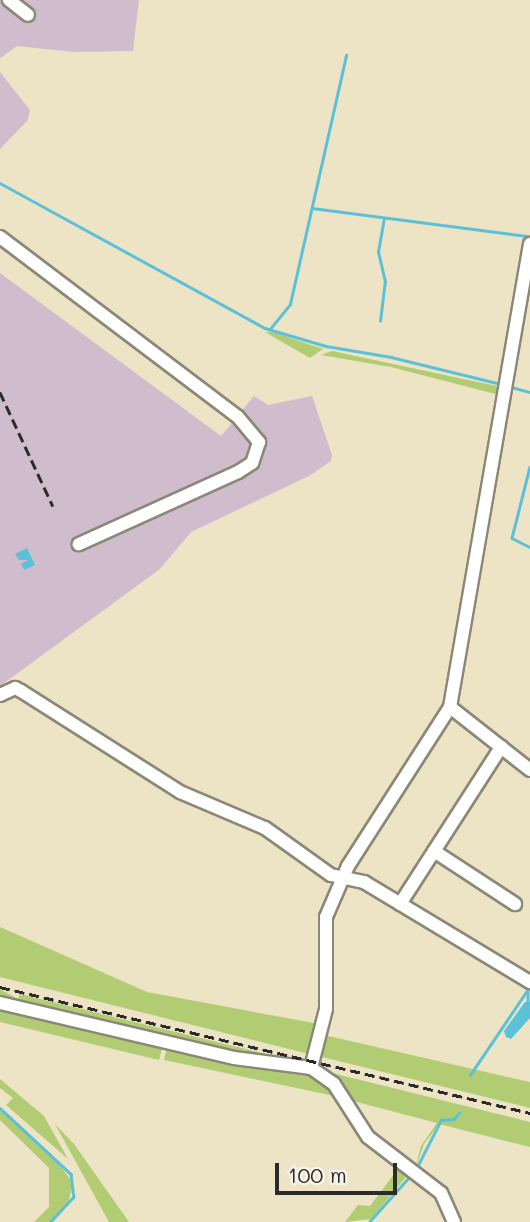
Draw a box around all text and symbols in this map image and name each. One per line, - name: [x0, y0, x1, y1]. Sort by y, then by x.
- scale bar: [278, 1148, 400, 1192]
- text: 100 m: [288, 1161, 347, 1188]

